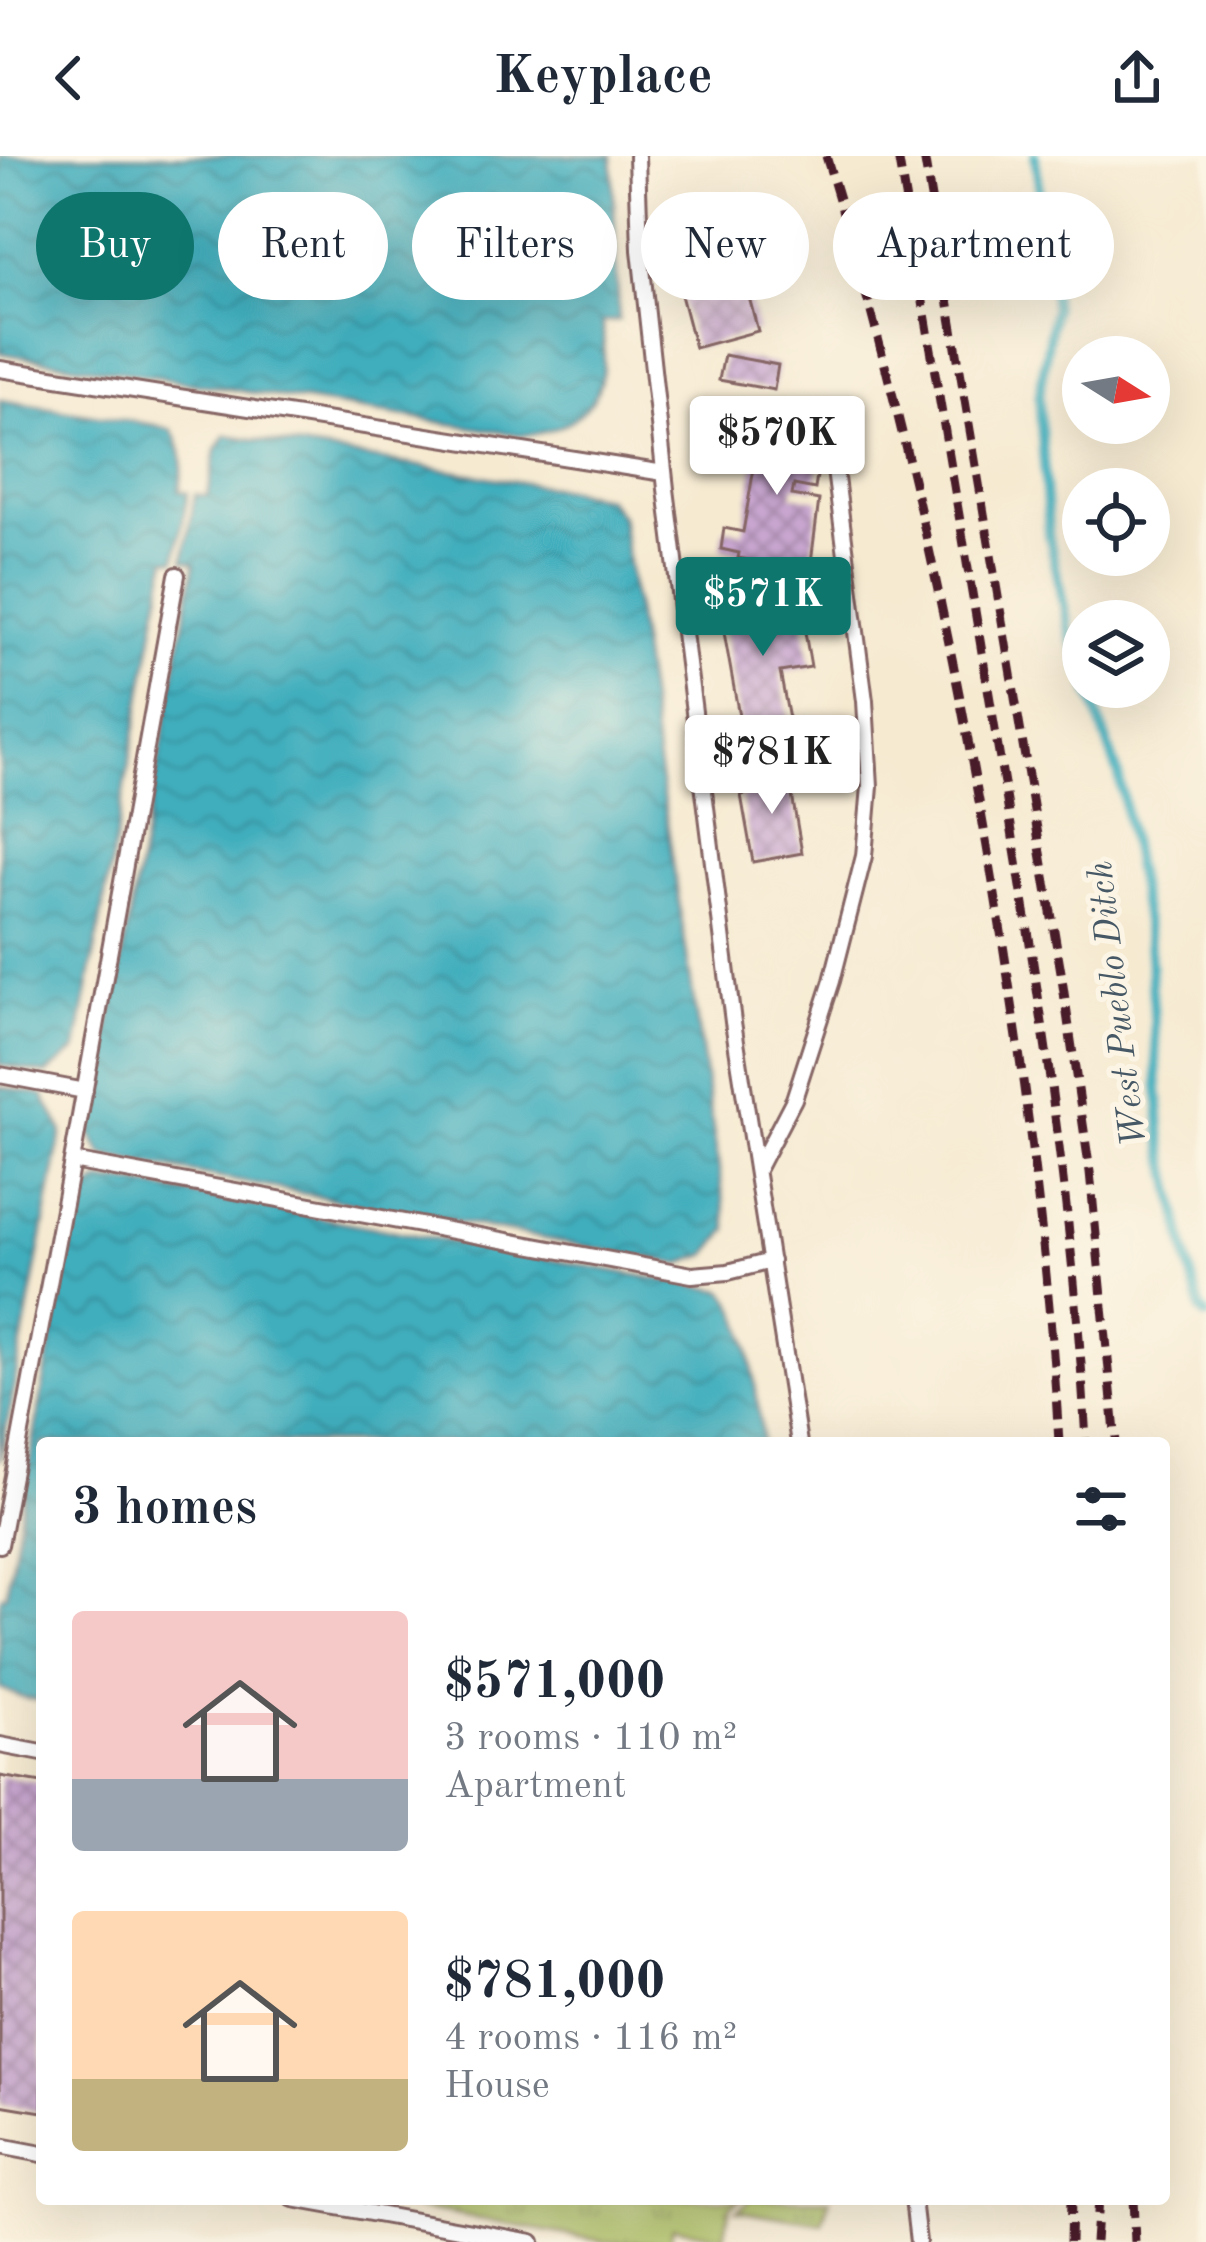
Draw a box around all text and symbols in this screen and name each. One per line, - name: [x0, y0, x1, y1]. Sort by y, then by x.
- icon: back: [36, 45, 102, 111]
- icon: share: [1104, 45, 1170, 111]
- text: Keyplace: [493, 51, 713, 105]
- chip: Buy: [36, 192, 194, 300]
- chip: Rent: [218, 192, 388, 300]
- chip: Filters: [412, 192, 617, 300]
- chip: New: [641, 192, 809, 300]
- chip: Apartment: [833, 192, 1114, 300]
- north arrow: [1062, 336, 1170, 444]
- map controls: [1062, 336, 1170, 708]
- pin: $570K: [693, 396, 861, 498]
- text: $570K: [717, 415, 837, 454]
- button: locate: [1062, 468, 1170, 576]
- pin: $571K: [679, 557, 847, 659]
- text: $571K: [703, 576, 823, 615]
- button: layers: [1062, 600, 1170, 708]
- pin: $781K: [688, 715, 856, 817]
- text: $781K: [712, 734, 832, 773]
- water label: West Pueblo Ditch: [1084, 859, 1154, 1149]
- icon: filters: [1068, 1476, 1134, 1542]
- text: 3 homes: [72, 1484, 257, 1535]
- text: $571,000: [444, 1658, 665, 1709]
- icon: home: [168, 1659, 312, 1803]
- text: 3 rooms · 110 m²: [444, 1719, 737, 1758]
- text: Apartment: [444, 1767, 627, 1806]
- text: $781,000: [444, 1958, 665, 2009]
- icon: home: [168, 1959, 312, 2103]
- text: 4 rooms · 116 m²: [444, 2019, 737, 2058]
- text: House: [444, 2067, 550, 2106]

